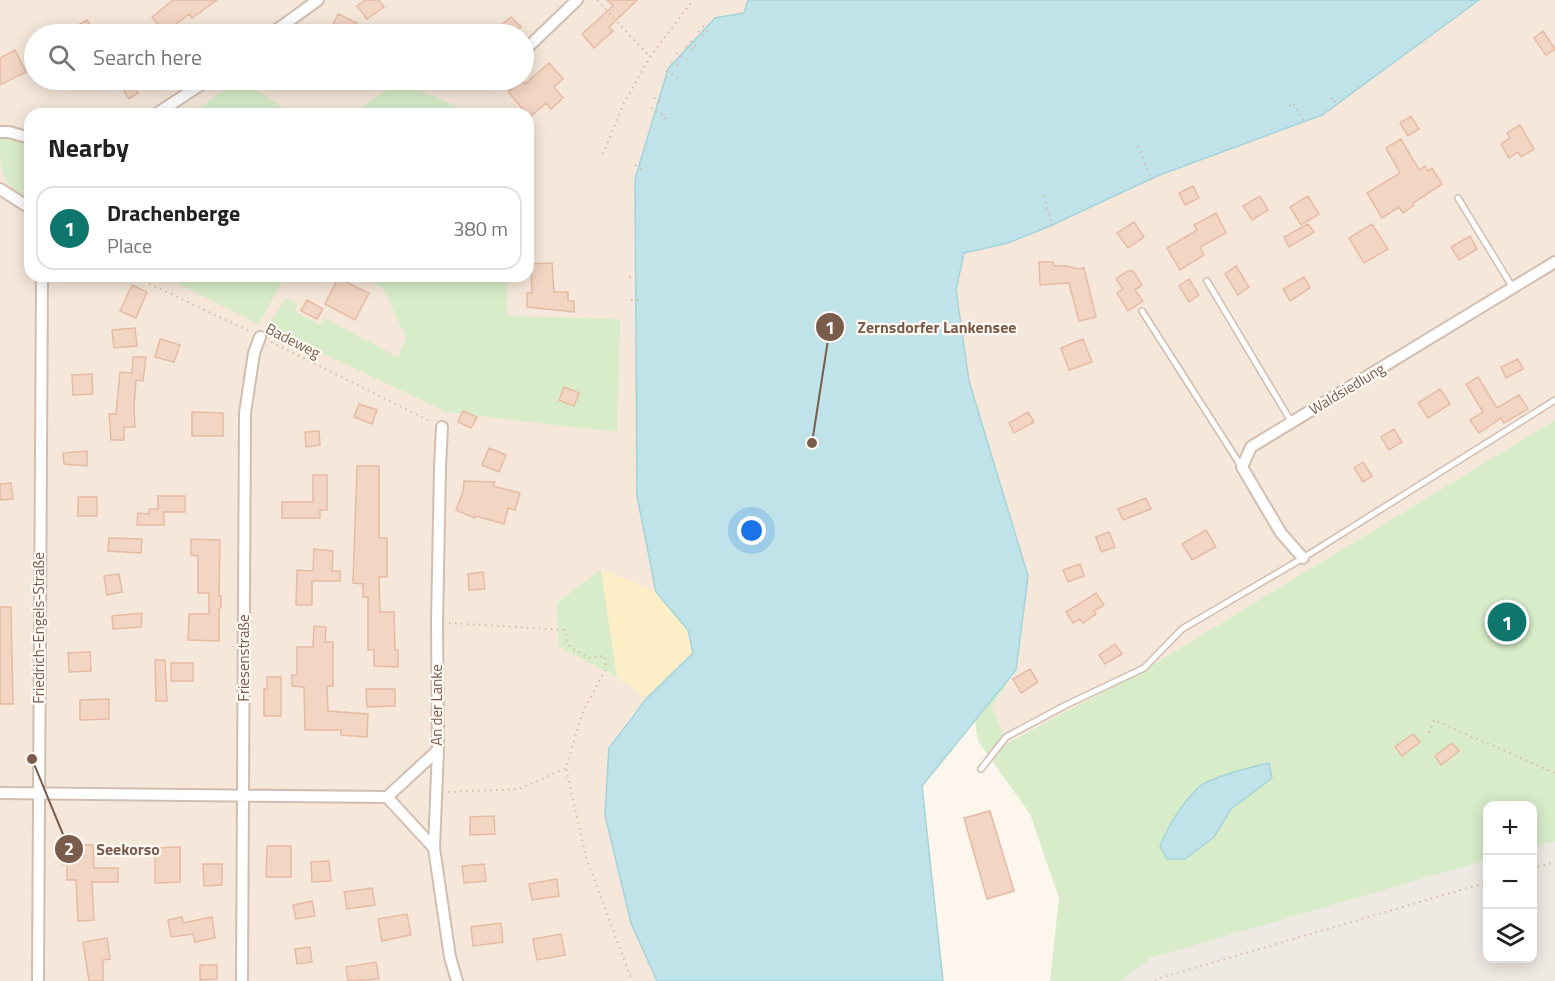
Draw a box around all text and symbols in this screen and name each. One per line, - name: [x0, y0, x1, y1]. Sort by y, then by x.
- search box: [24, 24, 534, 90]
- text: Search here: [93, 40, 202, 74]
- icon: search: [45, 41, 78, 74]
- text: Nearby: [48, 128, 129, 167]
- text: Drachenberge: [107, 196, 240, 230]
- text: 1: [64, 213, 75, 244]
- text: 380 m: [453, 213, 508, 244]
- text: Place: [107, 230, 152, 261]
- callout: Zernsdorfer Lankensee: [815, 310, 1028, 344]
- text: 1: [825, 314, 835, 341]
- text: Zernsdorfer Lankensee: [858, 315, 1016, 339]
- street label: Badeweg: [262, 317, 325, 364]
- street label: Waldsiedlung: [1304, 357, 1389, 420]
- your location: [737, 516, 766, 545]
- street label: Friedrich-Engels-Straße: [27, 552, 50, 704]
- pin: 1: [1488, 600, 1526, 644]
- street label: Friesenstraße: [232, 614, 255, 702]
- street label: An der Lanke: [425, 664, 448, 746]
- map controls: [1483, 801, 1537, 963]
- button: +: [1483, 801, 1537, 855]
- callout: Seekorso: [54, 832, 171, 866]
- text: 2: [64, 835, 74, 862]
- text: Seekorso: [96, 837, 160, 861]
- button: −: [1483, 855, 1537, 909]
- button: layers: [1483, 909, 1537, 963]

